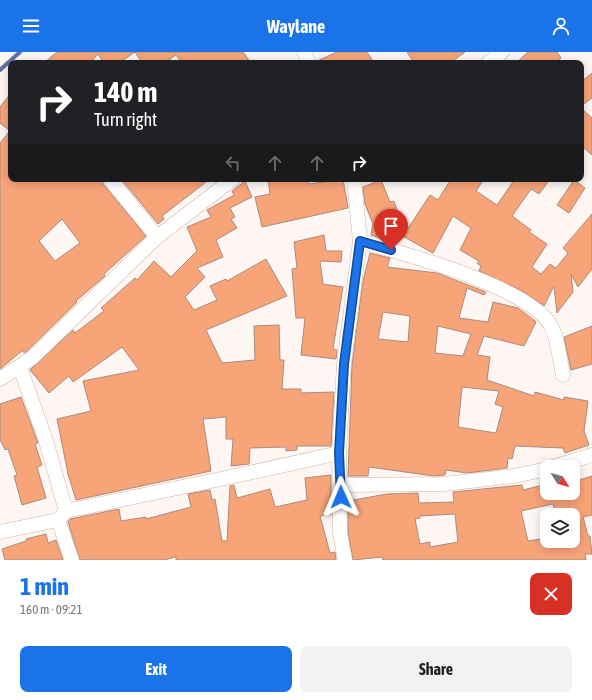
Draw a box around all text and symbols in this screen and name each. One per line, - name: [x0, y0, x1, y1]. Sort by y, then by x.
- icon: menu: [20, 15, 42, 37]
- icon: person: [550, 15, 572, 37]
- text: Waylane: [267, 16, 325, 37]
- icon: right: [28, 76, 80, 128]
- text: 140 m: [94, 76, 157, 108]
- text: Turn right: [94, 109, 157, 130]
- icon: left: [222, 152, 244, 174]
- icon: ahead: [264, 152, 286, 174]
- icon: ahead: [306, 152, 328, 174]
- icon: right: [348, 152, 370, 174]
- pin: [374, 209, 408, 250]
- icon: arrive: [380, 215, 402, 237]
- north arrow: [540, 460, 580, 500]
- map controls: [540, 460, 580, 548]
- position arrow: [320, 476, 362, 518]
- button: layers: [540, 508, 580, 548]
- text: 1 min: [20, 573, 69, 600]
- button: close: [530, 573, 572, 615]
- text: 160 m · 09:21: [20, 602, 83, 617]
- button: Exit: [20, 646, 292, 692]
- button: Share: [300, 646, 572, 692]

